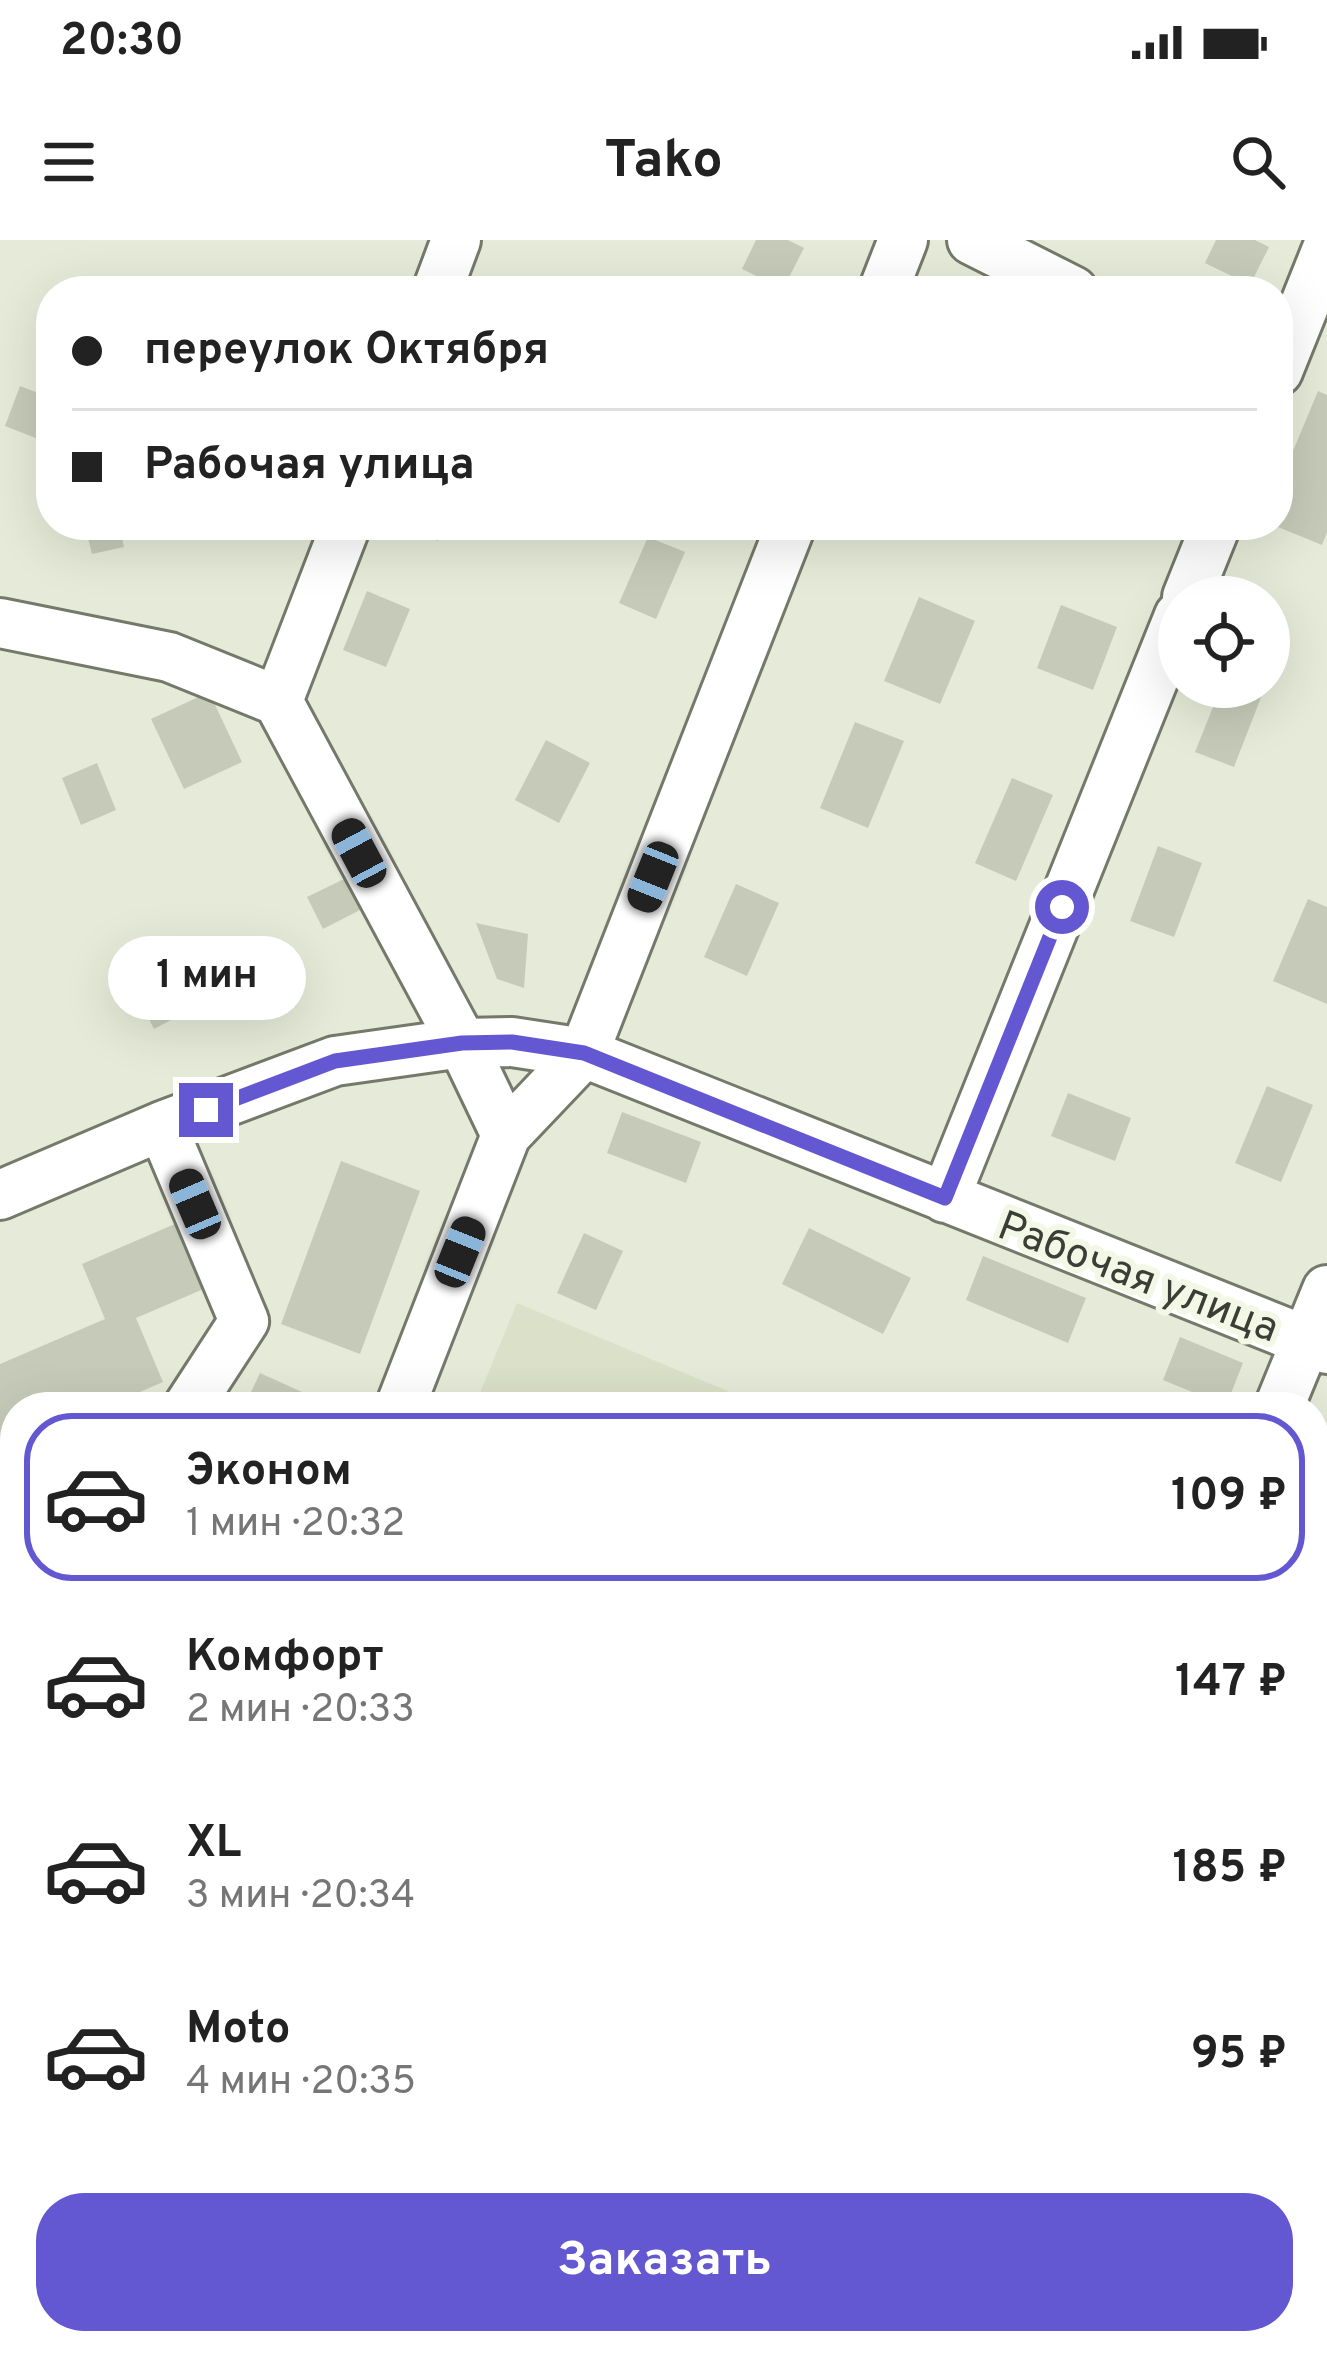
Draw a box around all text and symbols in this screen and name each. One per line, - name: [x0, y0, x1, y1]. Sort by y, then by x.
- text: 20:30: [60, 14, 184, 71]
- text: Tako: [604, 128, 723, 197]
- icon: menu: [36, 129, 102, 195]
- icon: search: [1225, 129, 1291, 195]
- text: переулок Октября: [144, 323, 549, 380]
- text: Рабочая улица: [144, 438, 475, 495]
- map controls: [1158, 576, 1290, 708]
- button: locate: [1158, 576, 1290, 708]
- car: [326, 813, 392, 893]
- car: [623, 837, 683, 917]
- route start: [1035, 880, 1089, 934]
- callout: 1 мин: [107, 936, 305, 1020]
- text: 1 мин: [156, 953, 258, 1002]
- route end: [179, 1083, 233, 1137]
- car: [164, 1164, 226, 1244]
- street label: Рабочая улица: [989, 1201, 1285, 1357]
- car: [430, 1212, 490, 1292]
- icon: car: [42, 1443, 150, 1551]
- text: Эконом: [186, 1444, 352, 1501]
- text: 109 ₽: [1171, 1469, 1287, 1526]
- text: 1 мин · 20:32: [186, 1501, 405, 1550]
- icon: car: [42, 1629, 150, 1737]
- text: Комфорт: [186, 1630, 384, 1687]
- text: 147 ₽: [1175, 1655, 1287, 1712]
- text: 2 мин · 20:33: [186, 1687, 415, 1736]
- icon: car: [42, 1815, 150, 1923]
- text: XL: [186, 1816, 241, 1873]
- text: 185 ₽: [1172, 1841, 1287, 1898]
- text: 3 мин · 20:34: [186, 1873, 415, 1922]
- icon: car: [42, 2001, 150, 2109]
- text: Moto: [186, 2002, 290, 2059]
- text: 95 ₽: [1191, 2027, 1287, 2084]
- text: 4 мин · 20:35: [186, 2059, 416, 2108]
- button: Заказать: [36, 2193, 1293, 2331]

